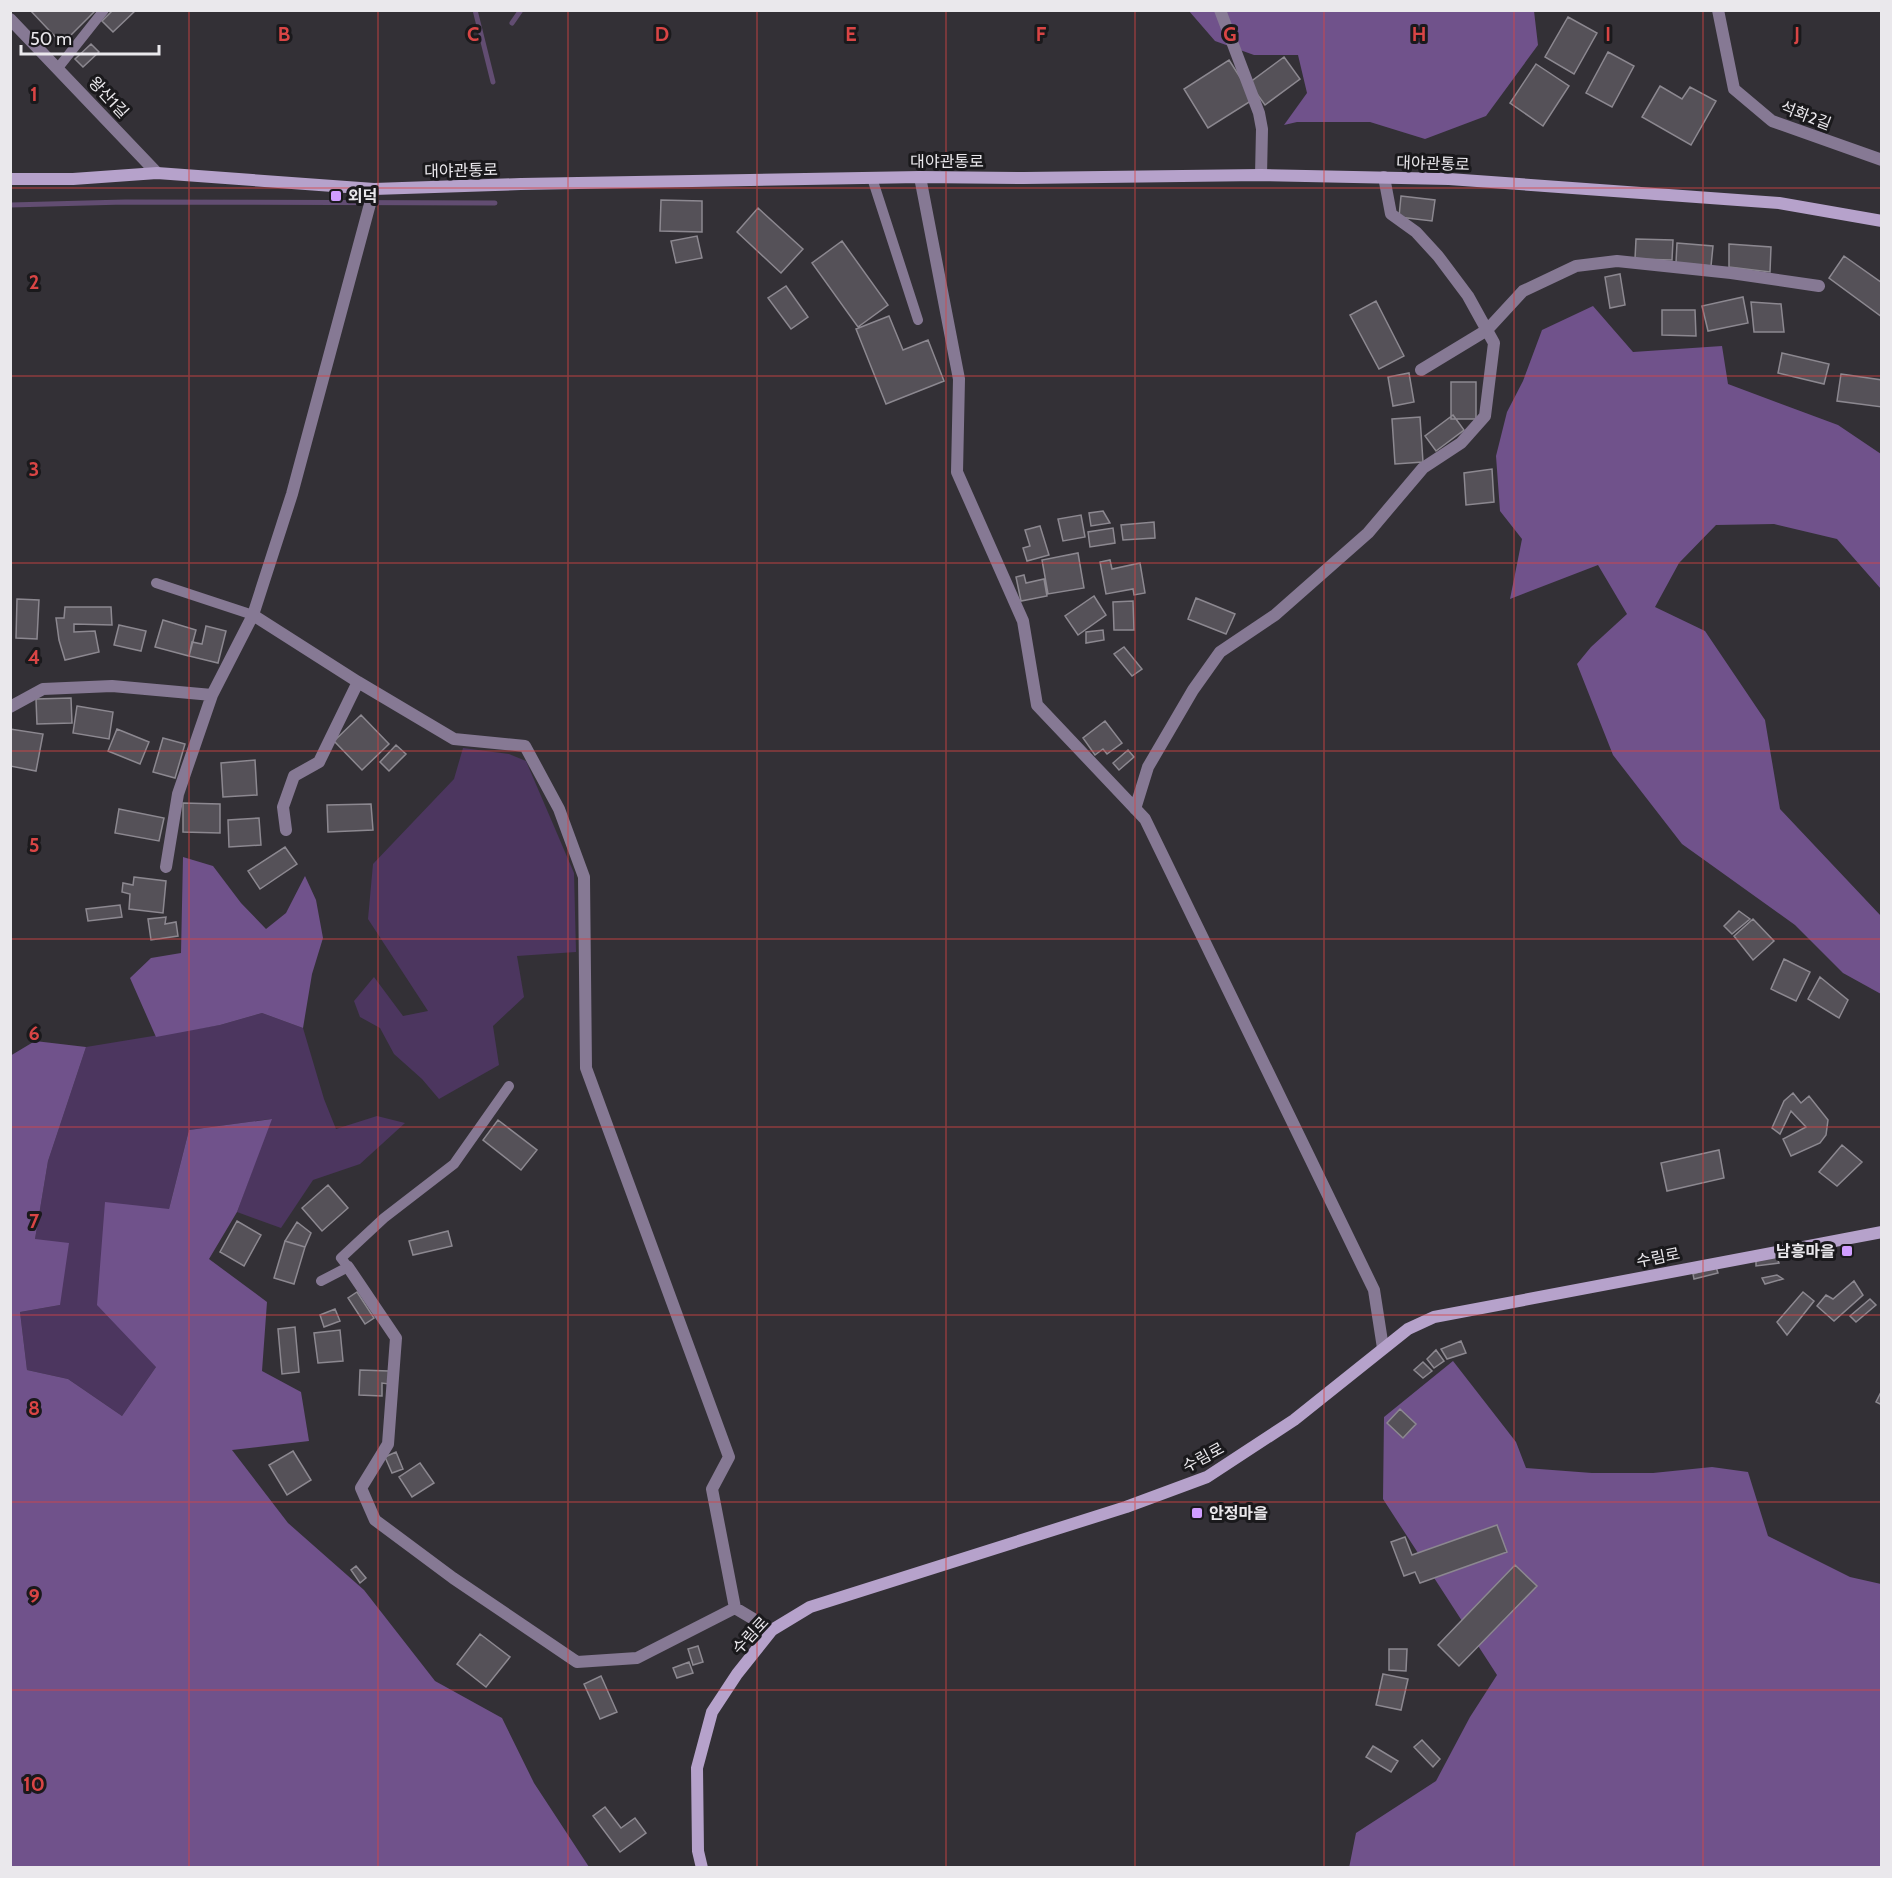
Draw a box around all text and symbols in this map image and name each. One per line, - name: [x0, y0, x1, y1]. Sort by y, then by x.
- scale bar: [21, 18, 159, 56]
- text: B: [278, 22, 290, 46]
- text: C: [467, 22, 479, 46]
- text: D: [655, 22, 669, 46]
- text: E: [845, 22, 857, 46]
- text: F: [1036, 22, 1047, 46]
- text: G: [1223, 22, 1237, 46]
- text: H: [1412, 22, 1426, 46]
- text: I: [1605, 22, 1611, 46]
- text: J: [1793, 22, 1800, 46]
- text: 50 m: [30, 28, 72, 50]
- street label: 왕산1길: [85, 73, 132, 122]
- text: 1: [30, 82, 38, 106]
- street label: 석화2길: [1778, 97, 1834, 134]
- street label: 대야관통로: [910, 152, 984, 171]
- street label: 대야관통로: [1396, 153, 1470, 174]
- street label: 대야관통로: [424, 160, 498, 181]
- place label: 외덕: [348, 187, 377, 206]
- marker: 외덕: [329, 189, 343, 203]
- text: 2: [29, 270, 39, 294]
- text: 3: [29, 457, 39, 481]
- text: 4: [28, 645, 40, 669]
- text: 5: [29, 833, 39, 857]
- text: 6: [28, 1021, 40, 1045]
- text: 7: [29, 1209, 40, 1233]
- place label: 남흥마을: [1776, 1242, 1835, 1261]
- street label: 수림로: [1635, 1244, 1682, 1271]
- marker: 남흥마을: [1840, 1244, 1854, 1258]
- text: 8: [28, 1396, 40, 1420]
- street label: 수림로: [1179, 1439, 1227, 1476]
- place label: 안정마을: [1209, 1504, 1268, 1523]
- marker: 안정마을: [1190, 1506, 1204, 1520]
- text: 9: [28, 1584, 40, 1608]
- street label: 수림로: [728, 1613, 773, 1658]
- text: 10: [23, 1772, 45, 1796]

